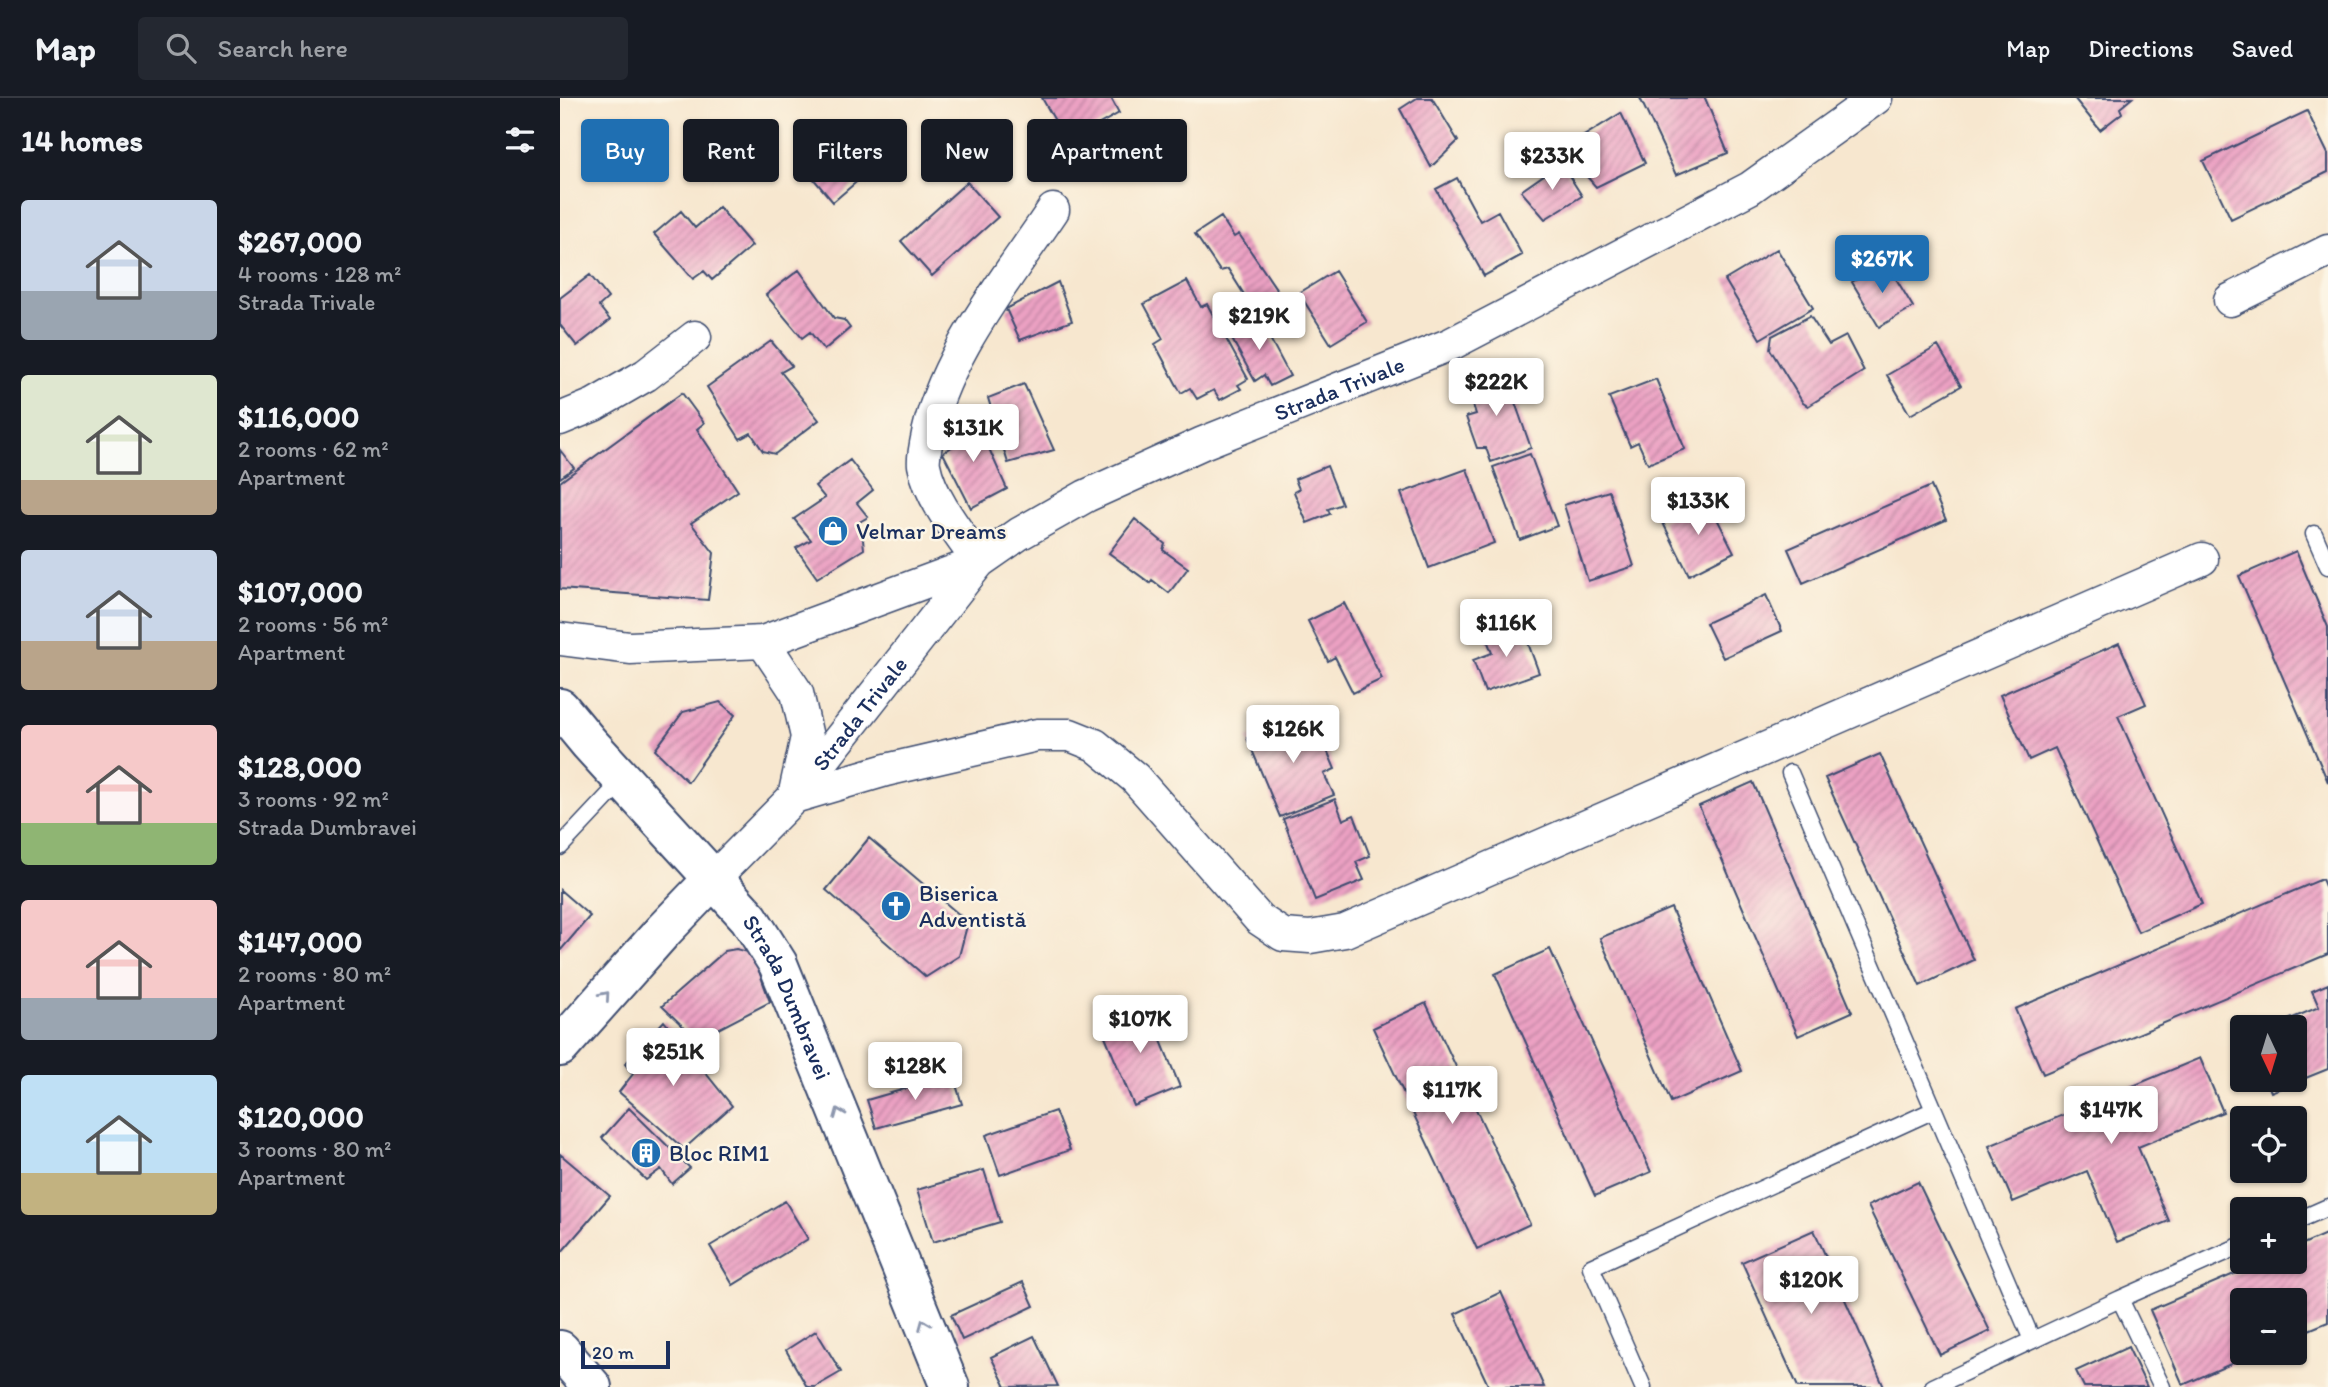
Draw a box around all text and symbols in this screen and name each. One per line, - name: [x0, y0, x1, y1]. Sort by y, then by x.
- search box: [138, 17, 628, 80]
- text: Map: [35, 29, 96, 68]
- icon: search: [162, 29, 200, 67]
- text: Search here: [218, 32, 348, 64]
- text: Map: [2006, 34, 2050, 63]
- text: Directions: [2088, 34, 2194, 63]
- text: Saved: [2232, 34, 2293, 63]
- chip: Buy: [581, 119, 669, 182]
- chip: Rent: [683, 119, 779, 182]
- chip: Filters: [793, 119, 907, 182]
- chip: New: [921, 119, 1013, 182]
- chip: Apartment: [1027, 119, 1187, 182]
- icon: filters: [501, 121, 539, 159]
- text: 14 homes: [21, 122, 143, 159]
- pin: $233K: [1503, 132, 1601, 192]
- text: $233K: [1520, 141, 1584, 169]
- text: $267,000: [238, 223, 362, 260]
- icon: home: [77, 228, 161, 312]
- pin: $267K: [1833, 236, 1931, 295]
- text: $267K: [1851, 244, 1913, 272]
- text: 4 rooms · 128 m²: [238, 260, 401, 288]
- text: Strada Trivale: [238, 288, 376, 316]
- pin: $219K: [1210, 292, 1308, 352]
- text: $219K: [1228, 301, 1290, 329]
- street label: Strada Trivale: [1270, 350, 1408, 427]
- pin: $222K: [1447, 358, 1545, 418]
- text: $222K: [1465, 367, 1527, 395]
- text: $116,000: [238, 398, 359, 435]
- icon: home: [77, 403, 161, 487]
- pin: $131K: [924, 404, 1022, 464]
- text: $131K: [943, 413, 1003, 441]
- text: 2 rooms · 62 m²: [238, 435, 389, 463]
- text: Apartment: [238, 463, 345, 491]
- pin: $133K: [1649, 478, 1747, 537]
- text: $133K: [1667, 486, 1729, 514]
- shop icon: Velmar Dreams: [816, 514, 850, 548]
- place label: Velmar Dreams: [856, 517, 1007, 545]
- text: $107,000: [238, 573, 363, 610]
- icon: home: [77, 578, 161, 662]
- pin: $116K: [1457, 600, 1555, 659]
- text: $116K: [1476, 608, 1536, 636]
- text: 2 rooms · 56 m²: [238, 610, 389, 638]
- text: Apartment: [238, 638, 345, 666]
- street label: Strada Trivale: [806, 651, 913, 776]
- pin: $126K: [1244, 706, 1342, 765]
- text: $126K: [1262, 714, 1324, 742]
- text: $128,000: [238, 748, 362, 785]
- icon: home: [77, 753, 161, 837]
- text: 3 rooms · 92 m²: [238, 785, 389, 813]
- text: Strada Dumbravei: [238, 813, 417, 841]
- place label: Biserica Adventistă: [919, 879, 1026, 933]
- church icon: Biserica Adventistă: [879, 889, 913, 923]
- street label: Strada Dumbravei: [737, 910, 838, 1084]
- text: $147,000: [238, 923, 363, 960]
- icon: home: [77, 928, 161, 1012]
- text: 2 rooms · 80 m²: [238, 960, 391, 988]
- text: Apartment: [238, 988, 345, 1016]
- one-way arrow: [597, 991, 609, 1004]
- pin: $107K: [1091, 996, 1189, 1055]
- text: $107K: [1109, 1004, 1171, 1032]
- north arrow: [2230, 1015, 2306, 1092]
- map controls: [2230, 1015, 2307, 1365]
- pin: $251K: [624, 1028, 722, 1088]
- text: $251K: [642, 1037, 704, 1065]
- pin: $128K: [866, 1042, 964, 1102]
- text: $128K: [884, 1051, 946, 1079]
- pin: $117K: [1403, 1066, 1501, 1126]
- text: $117K: [1422, 1075, 1482, 1103]
- pin: $147K: [2062, 1086, 2160, 1146]
- text: $147K: [2080, 1095, 2142, 1123]
- text: $120,000: [238, 1098, 364, 1135]
- icon: home: [77, 1103, 161, 1187]
- button: locate: [2230, 1106, 2307, 1183]
- one-way arrow: [833, 1108, 847, 1120]
- text: 3 rooms · 80 m²: [238, 1135, 392, 1163]
- building icon: Bloc RIM1: [629, 1136, 663, 1170]
- place label: Bloc RIM1: [669, 1139, 770, 1167]
- text: Apartment: [238, 1163, 345, 1191]
- button: +: [2230, 1197, 2307, 1274]
- pin: $120K: [1762, 1256, 1860, 1316]
- text: $120K: [1779, 1265, 1843, 1293]
- button: −: [2230, 1288, 2307, 1365]
- one-way arrow: [919, 1318, 933, 1330]
- scale bar: [581, 1338, 670, 1370]
- text: 20 m: [592, 1341, 634, 1364]

